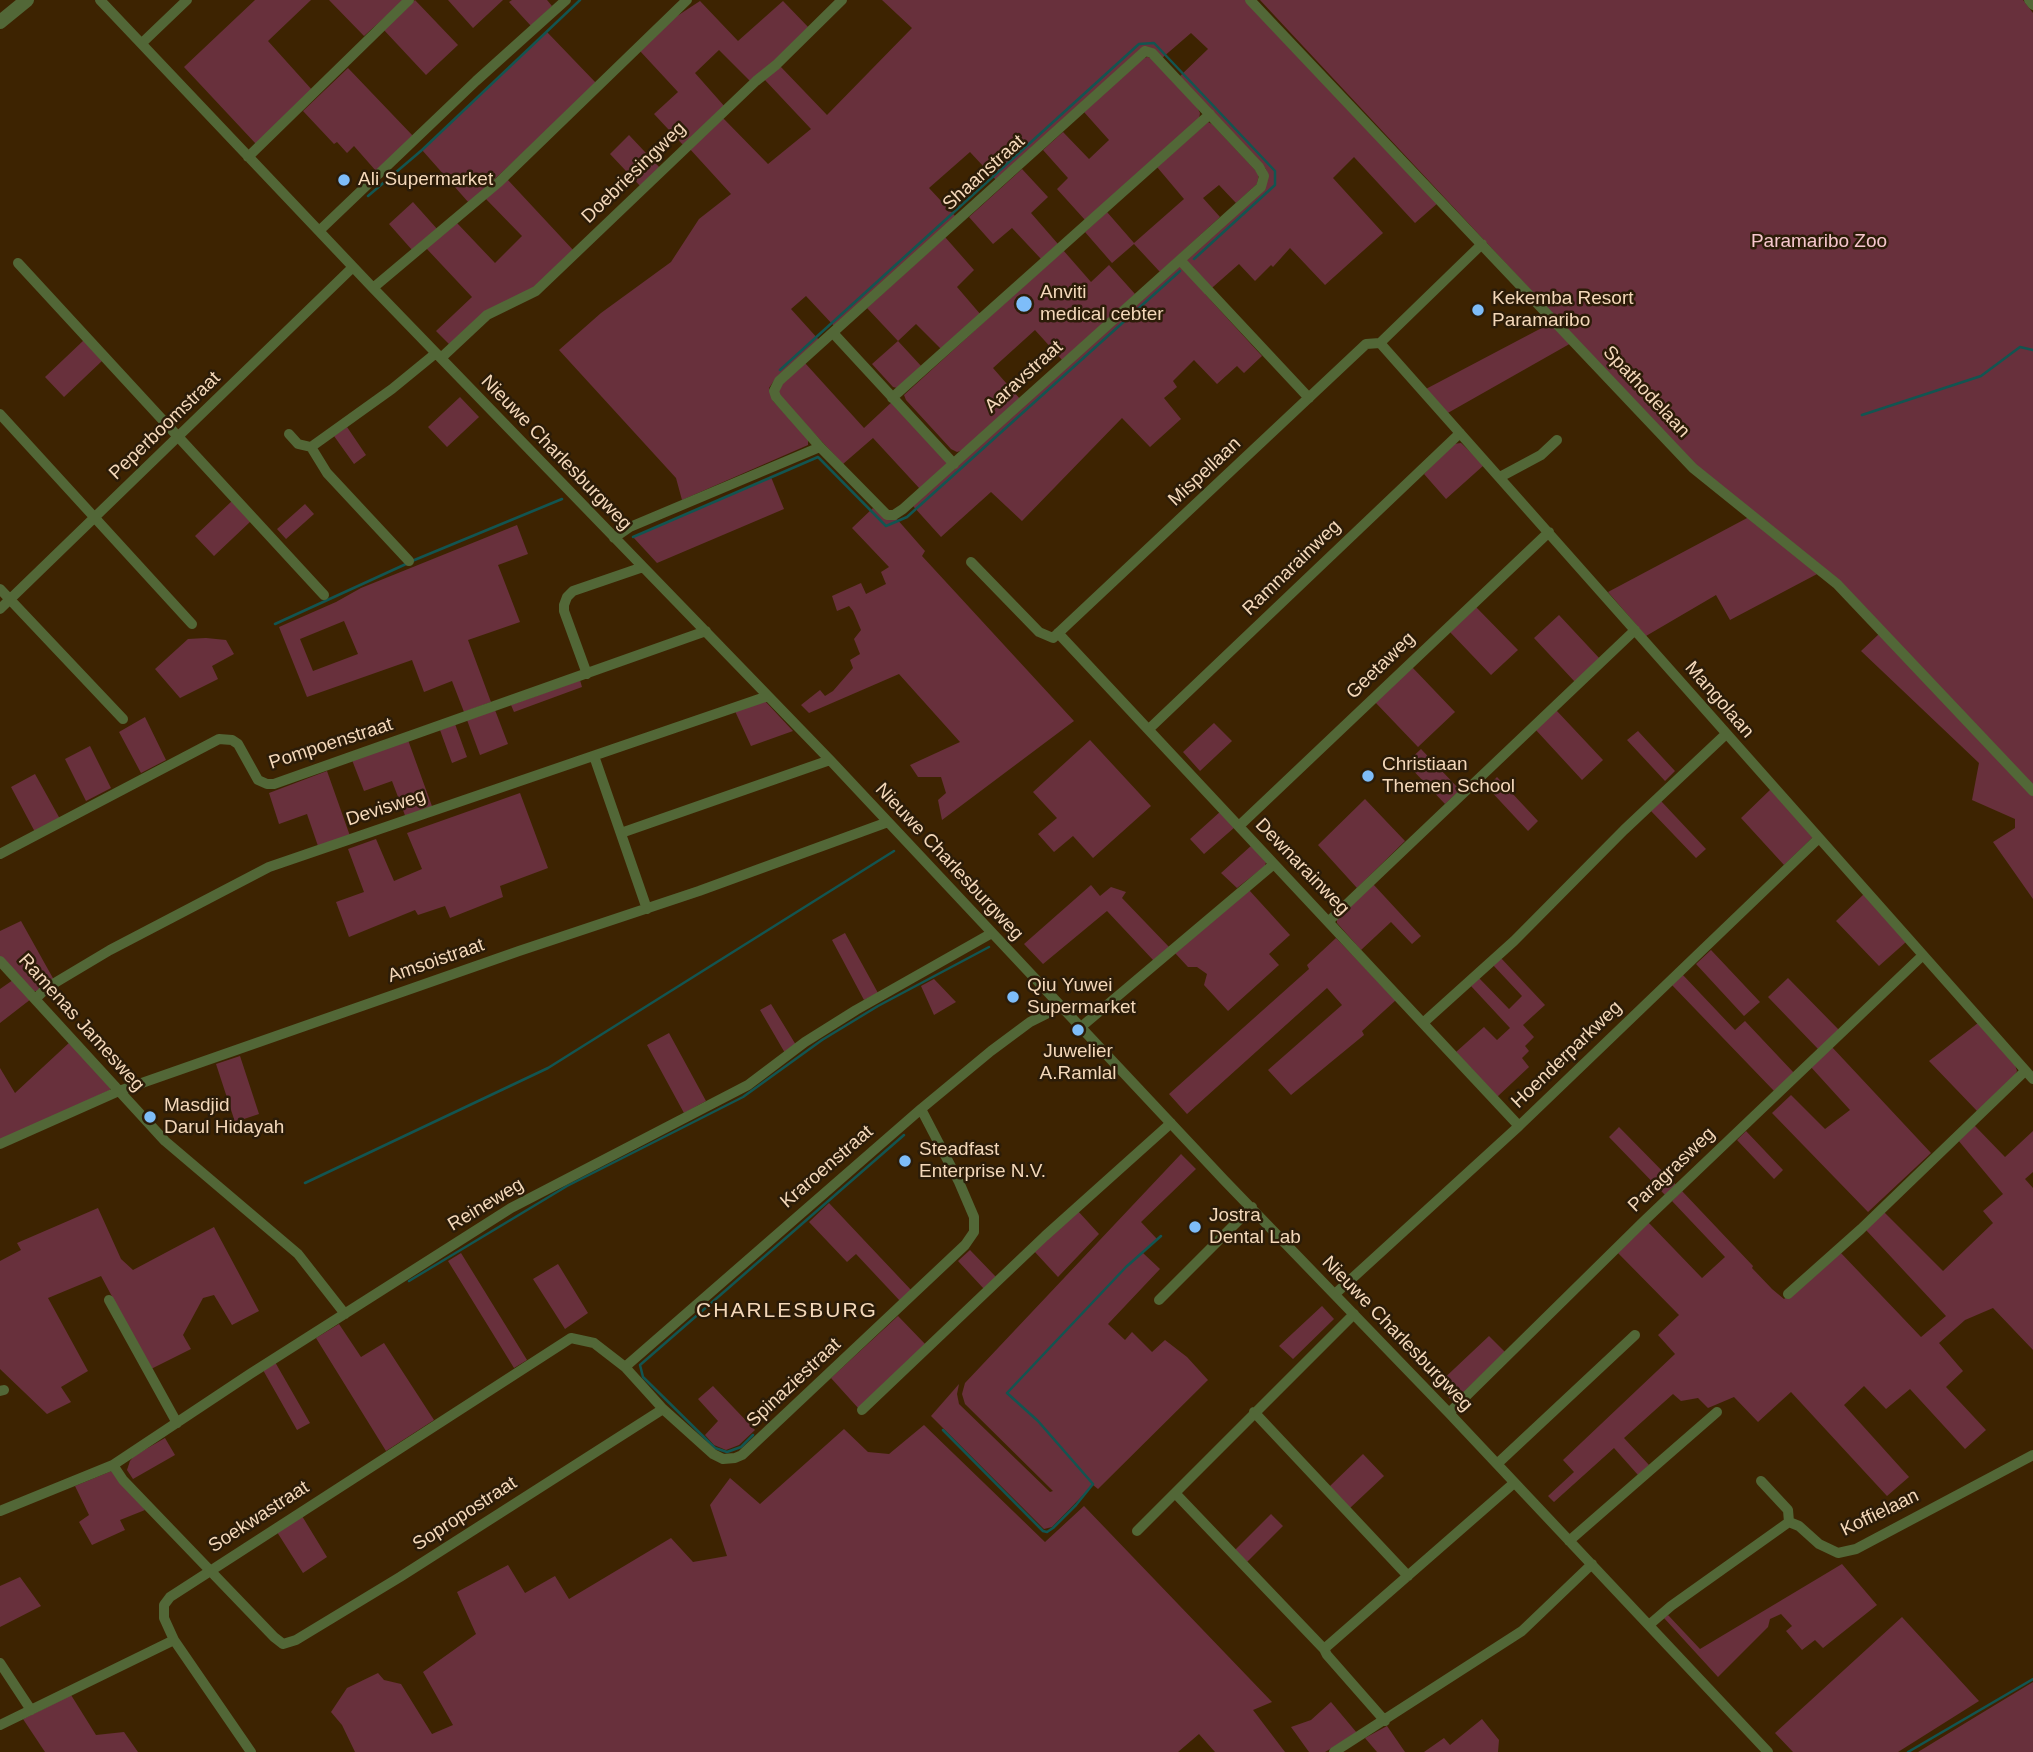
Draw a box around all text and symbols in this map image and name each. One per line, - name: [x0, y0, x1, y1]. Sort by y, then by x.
- street label: Doebriesingweg: [577, 117, 691, 229]
- street label: Shaanstraat: [938, 130, 1030, 216]
- place label: Ali Supermarket: [358, 169, 493, 191]
- marker: Ali Supermarket: [336, 172, 352, 188]
- park label: Paramaribo Zoo: [1751, 231, 1887, 253]
- place label: Anviti medical cebter: [1040, 282, 1164, 326]
- place label: Kekemba Resort Paramaribo: [1492, 288, 1634, 332]
- marker: Anviti medical cebter: [1014, 294, 1034, 314]
- marker: Kekemba Resort Paramaribo: [1470, 302, 1486, 318]
- street label: Aaravstraat: [980, 336, 1068, 418]
- street label: Spathodelaan: [1598, 341, 1694, 443]
- street label: Peperboomstraat: [105, 367, 225, 485]
- street label: Nieuwe Charlesburgweg: [476, 371, 636, 535]
- street label: Mispellaan: [1164, 433, 1246, 511]
- street label: Ramnarainweg: [1238, 515, 1346, 621]
- street label: Geetaweg: [1342, 628, 1420, 704]
- street label: Mangolaan: [1680, 657, 1758, 743]
- street label: Pompoenstraat: [266, 713, 396, 775]
- place label: Christiaan Themen School: [1382, 754, 1515, 798]
- marker: Christiaan Themen School: [1360, 768, 1376, 784]
- street label: Nieuwe Charlesburgweg: [870, 779, 1028, 945]
- street label: Devisweg: [343, 784, 429, 832]
- street label: Dewnarainweg: [1250, 814, 1354, 920]
- street label: Amsoistraat: [385, 934, 487, 988]
- street label: Ramenas Jamesweg: [13, 949, 149, 1097]
- place label: Qiu Yuwei Supermarket: [1027, 975, 1136, 1019]
- marker: Qiu Yuwei Supermarket: [1005, 989, 1021, 1005]
- street label: Hoenderparkweg: [1507, 997, 1627, 1113]
- marker: Juwelier A.Ramlal: [1070, 1022, 1086, 1038]
- place label: Juwelier A.Ramlal: [1039, 1041, 1117, 1085]
- place label: Masdjid Darul Hidayah: [164, 1095, 284, 1139]
- marker: Masdjid Darul Hidayah: [142, 1109, 158, 1125]
- street label: Kraroenstraat: [776, 1121, 878, 1213]
- street label: Paragrasweg: [1624, 1123, 1720, 1217]
- place label: Steadfast Enterprise N.V.: [919, 1139, 1046, 1183]
- marker: Steadfast Enterprise N.V.: [897, 1153, 913, 1169]
- street label: Reineweg: [444, 1173, 528, 1237]
- place label: Jostra Dental Lab: [1209, 1205, 1301, 1249]
- marker: Jostra Dental Lab: [1187, 1219, 1203, 1235]
- street label: Nieuwe Charlesburgweg: [1317, 1252, 1477, 1416]
- district label: CHARLESBURG: [697, 1298, 877, 1324]
- street label: Spinaziestraat: [742, 1334, 846, 1432]
- street label: Sopropostraat: [409, 1472, 521, 1556]
- street label: Soekwastraat: [205, 1476, 313, 1558]
- street label: Koffielaan: [1837, 1484, 1923, 1542]

